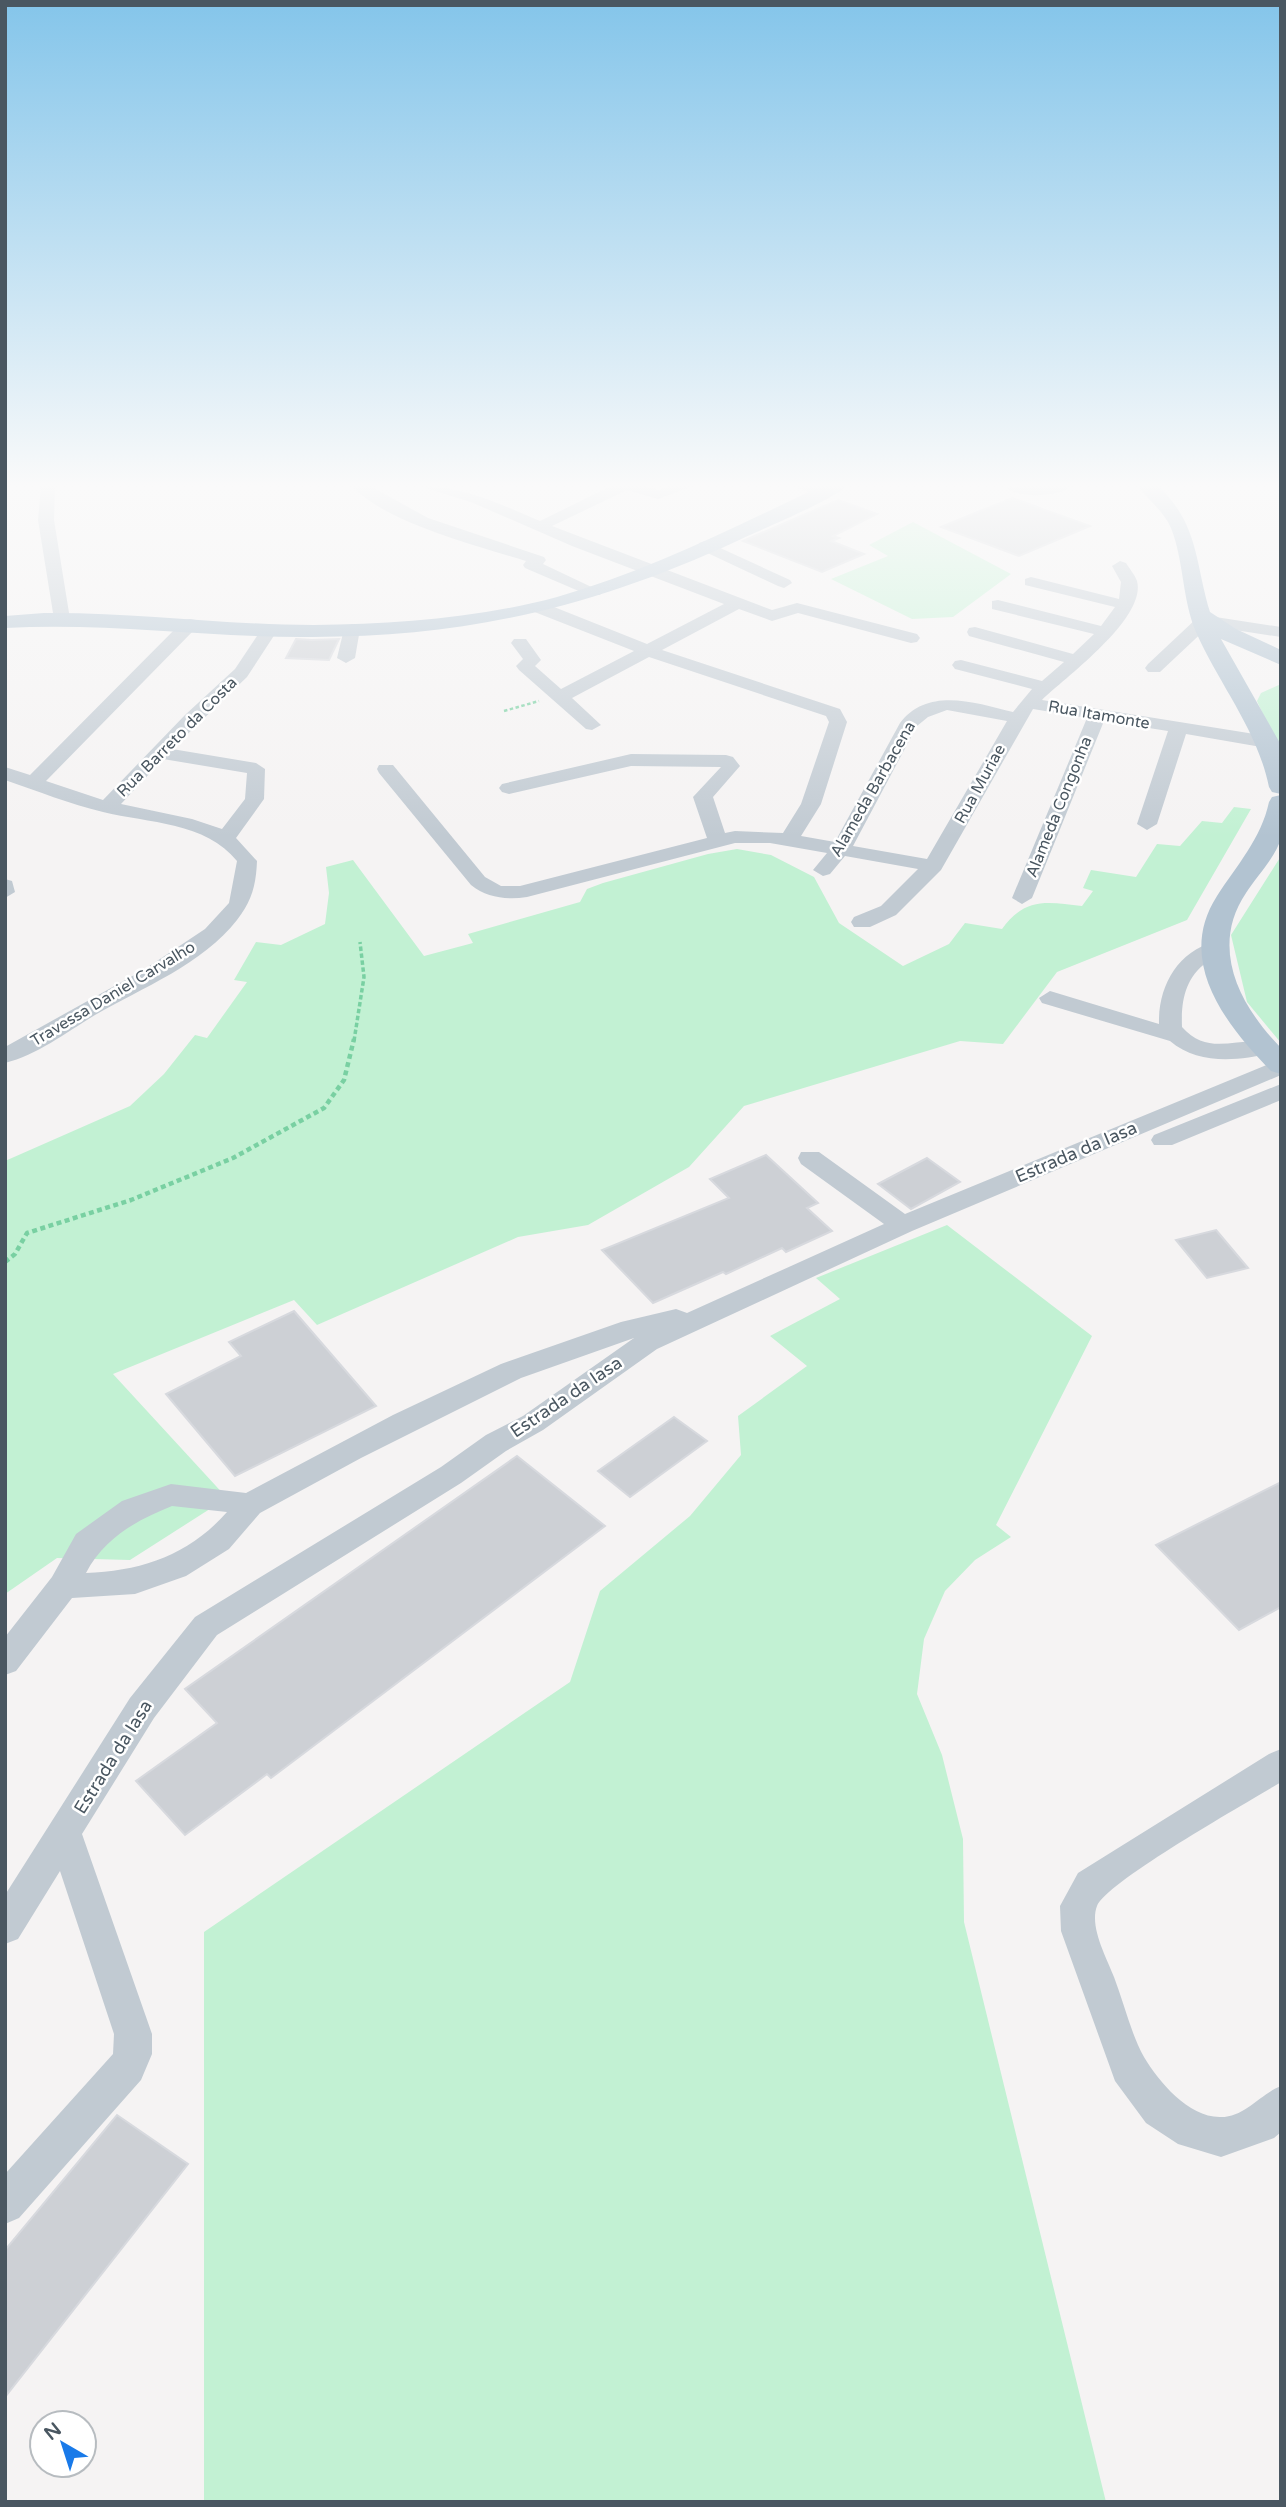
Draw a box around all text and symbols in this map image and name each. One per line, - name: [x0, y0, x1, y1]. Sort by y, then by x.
- street label: Rua Barreto da Costa: [113, 673, 241, 801]
- street label: Rua Itamonte: [1047, 696, 1151, 734]
- street label: Alameda Barbacena: [826, 718, 920, 860]
- street label: Alameda Congonha: [1022, 734, 1096, 880]
- street label: Rua Muriae: [950, 741, 1010, 827]
- street label: Travessa Daniel Carvalho: [27, 937, 199, 1051]
- street label: Estrada da Iasa: [1012, 1116, 1140, 1188]
- street label: Estrada da Iasa: [506, 1351, 626, 1443]
- street label: Estrada da Iasa: [69, 1696, 157, 1818]
- north arrow: [28, 2409, 98, 2479]
- text: N: [40, 2418, 66, 2445]

